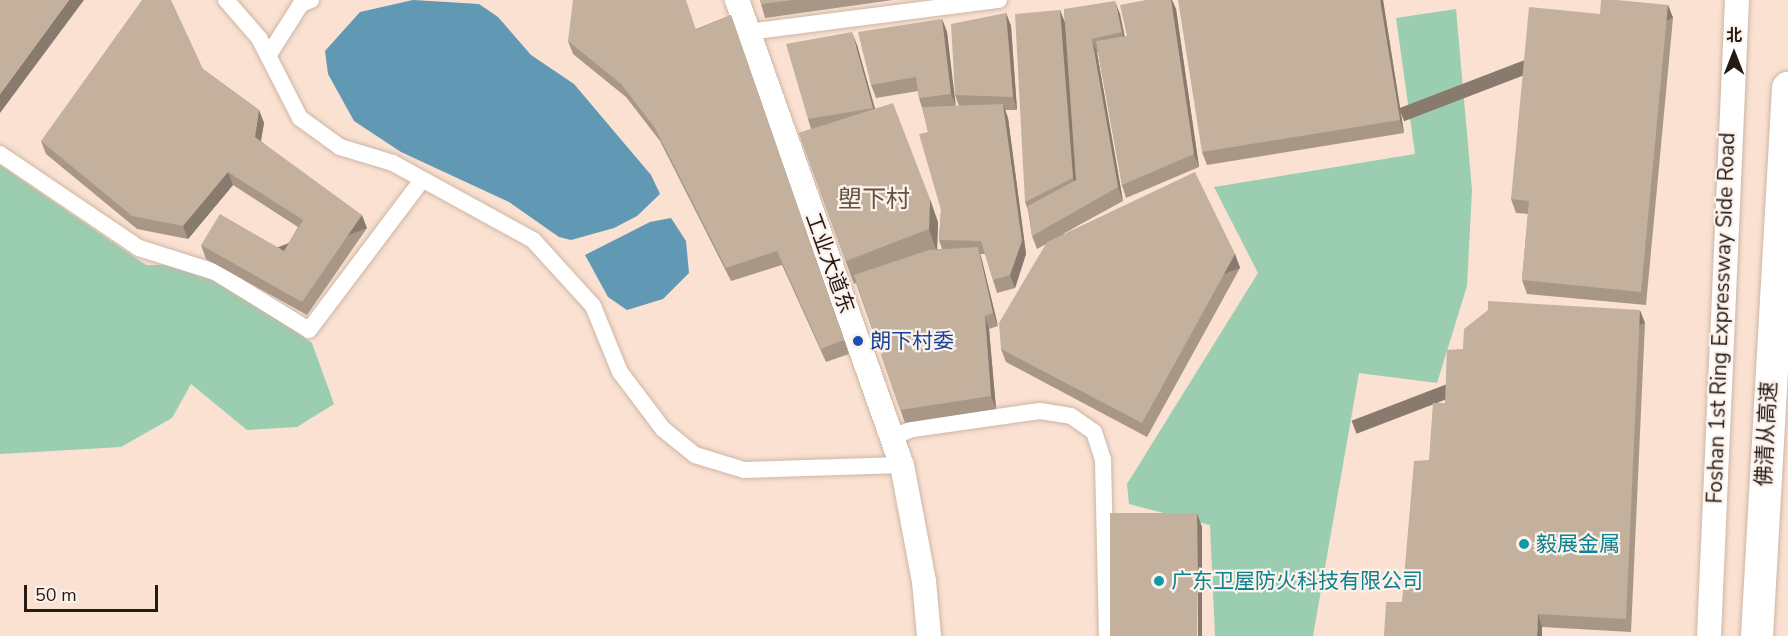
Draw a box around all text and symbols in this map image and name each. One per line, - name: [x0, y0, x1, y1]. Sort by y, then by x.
- north arrow: [1704, 24, 1764, 84]
- text: 北: [1726, 25, 1742, 47]
- street label: Foshan 1st Ring Expressway Side Road: [1702, 132, 1740, 504]
- district label: 塱下村: [838, 186, 910, 214]
- street label: 工业大道东: [800, 209, 860, 317]
- place label: 朗下村委: [870, 328, 954, 354]
- marker: 朗下村委: [851, 334, 865, 348]
- street label: 佛清从高速: [1751, 381, 1781, 487]
- place label: 毅展金属: [1536, 531, 1620, 557]
- marker: 毅展金属: [1517, 537, 1531, 551]
- place label: 广东卫屋防火科技有限公司: [1171, 568, 1423, 594]
- scale bar: [27, 573, 160, 611]
- marker: 广东卫屋防火科技有限公司: [1152, 574, 1166, 588]
- text: 50 m: [35, 583, 77, 607]

